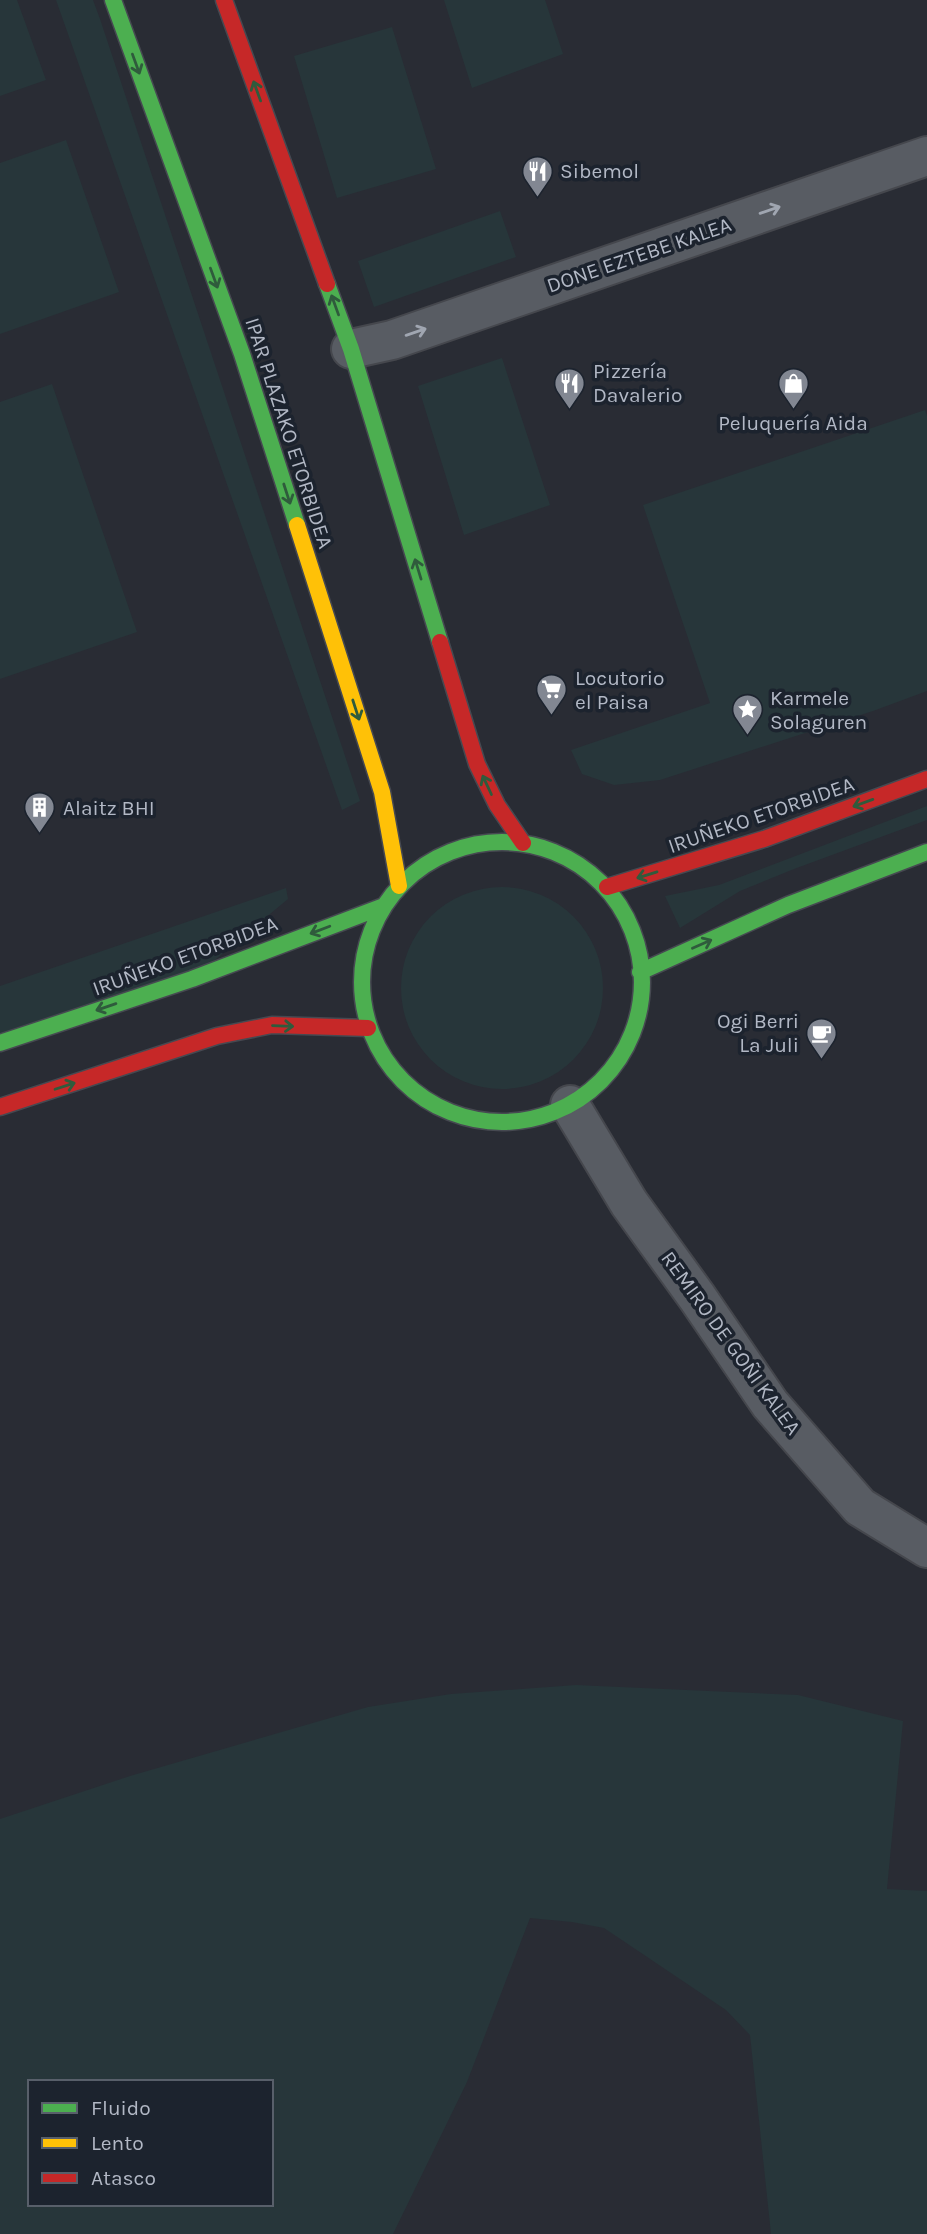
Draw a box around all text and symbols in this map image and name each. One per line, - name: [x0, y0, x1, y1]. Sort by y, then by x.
- one-way arrow: [131, 53, 144, 75]
- one-way arrow: [250, 81, 263, 103]
- restaurant icon: Sibemol: [520, 154, 554, 198]
- place label: Sibemol: [560, 159, 639, 183]
- one-way arrow: [759, 203, 781, 215]
- street label: DONE EZTEBE KALEA: [544, 212, 734, 298]
- one-way arrow: [209, 266, 222, 288]
- one-way arrow: [328, 295, 340, 317]
- street label: IPAR PLAZAKO ETORBIDEA: [240, 315, 338, 551]
- one-way arrow: [405, 325, 427, 337]
- place label: Pizzería Davalerio: [593, 359, 683, 407]
- restaurant icon: Pizzería Davalerio: [553, 366, 587, 410]
- shop icon: Peluquería Aida: [776, 366, 810, 410]
- place label: Peluquería Aida: [718, 411, 868, 435]
- one-way arrow: [281, 482, 294, 504]
- one-way arrow: [410, 558, 423, 580]
- place label: Locutorio el Paisa: [575, 666, 665, 714]
- supermarket icon: Locutorio el Paisa: [535, 673, 569, 717]
- place label: Karmele Solaguren: [770, 686, 867, 734]
- place icon: Karmele Solaguren: [730, 693, 764, 737]
- one-way arrow: [351, 699, 363, 721]
- street label: IRUÑEKO ETORBIDEA: [665, 772, 857, 858]
- one-way arrow: [480, 775, 493, 797]
- building icon: Alaitz BHI: [23, 791, 57, 835]
- place label: Alaitz BHI: [63, 796, 155, 820]
- one-way arrow: [852, 798, 874, 810]
- one-way arrow: [636, 869, 658, 882]
- street label: IRUÑEKO ETORBIDEA: [89, 911, 281, 1001]
- one-way arrow: [309, 925, 331, 938]
- one-way arrow: [691, 937, 712, 950]
- one-way arrow: [95, 1002, 117, 1015]
- place label: Ogi Berri La Juli: [717, 1009, 799, 1057]
- cafe icon: Ogi Berri La Juli: [805, 1016, 839, 1060]
- one-way arrow: [271, 1019, 294, 1032]
- one-way arrow: [54, 1079, 76, 1092]
- street label: REMIRO DE GOÑI KALEA: [656, 1246, 806, 1440]
- legend: [28, 2080, 273, 2206]
- text: Fluido: [91, 2096, 151, 2120]
- text: Lento: [91, 2131, 144, 2155]
- text: Atasco: [91, 2166, 156, 2190]

